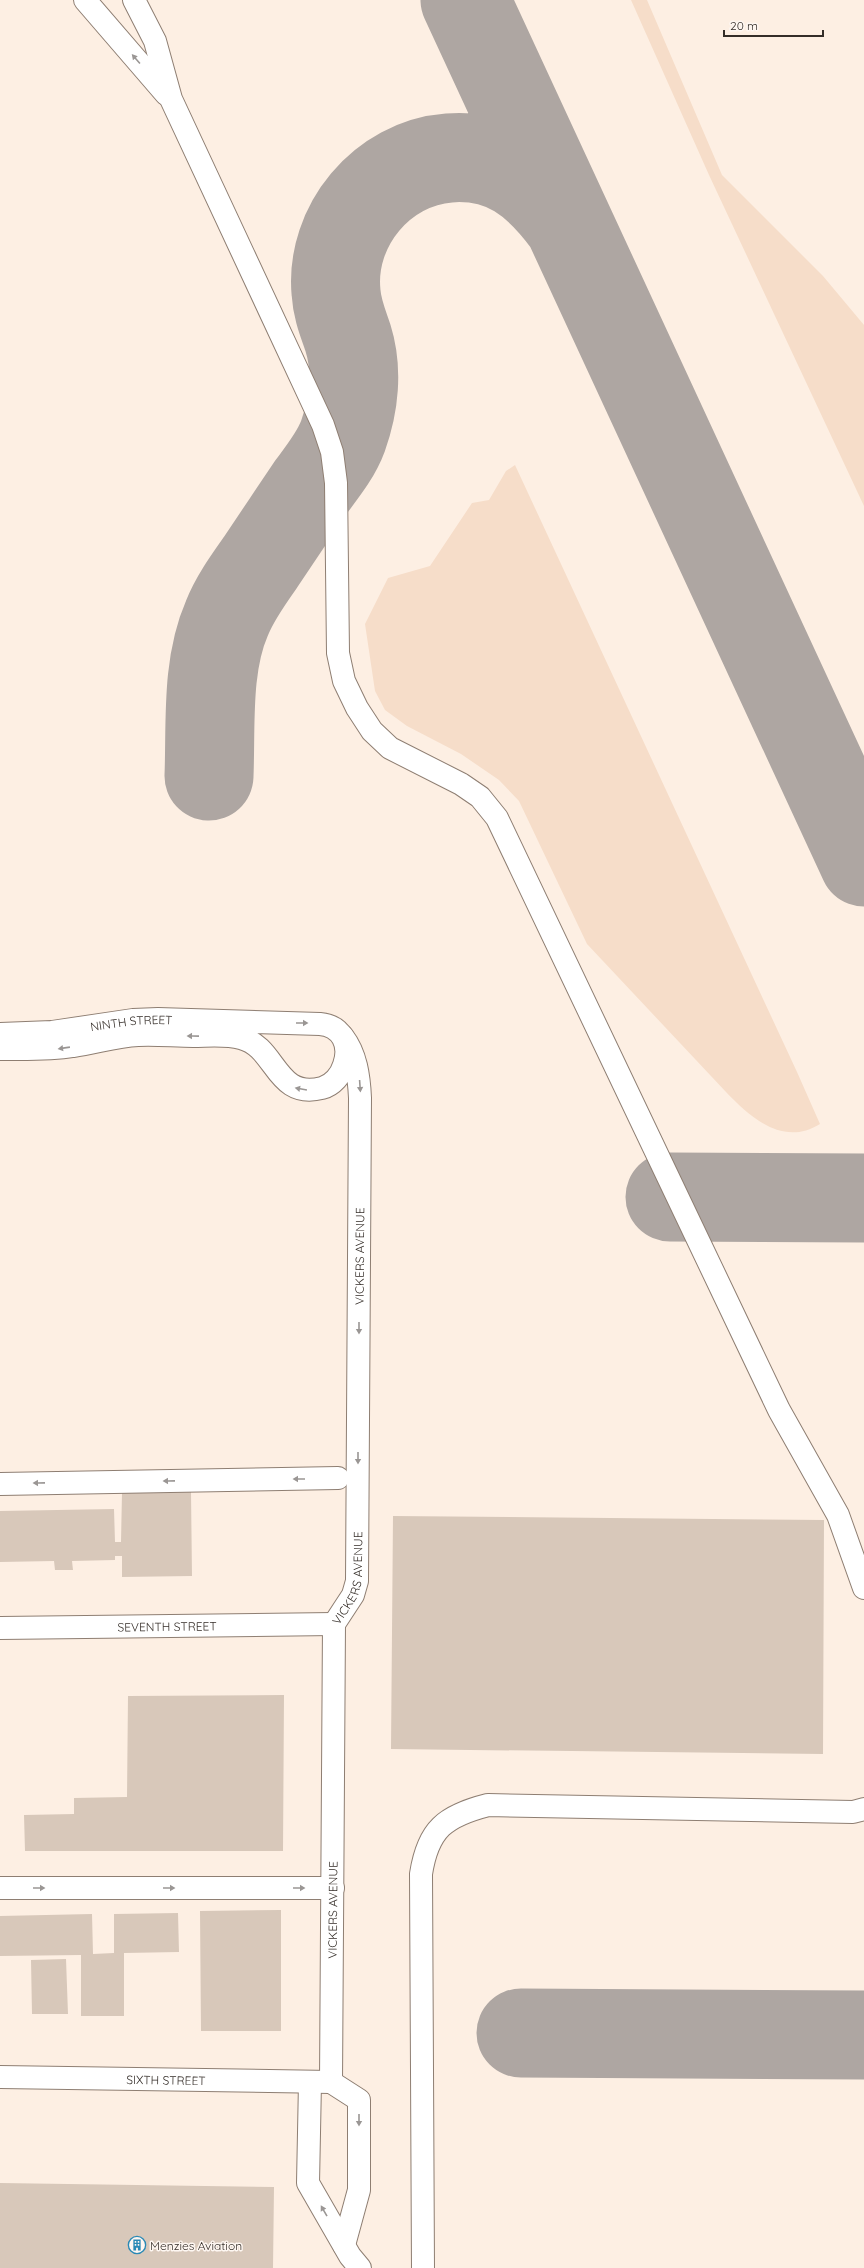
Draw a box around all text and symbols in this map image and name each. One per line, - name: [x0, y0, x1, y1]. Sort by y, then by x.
- scale bar: [724, 12, 823, 38]
- text: 20 m: [730, 18, 758, 33]
- one-way arrow: [132, 54, 141, 65]
- street label: NINTH STREET: [89, 1011, 173, 1034]
- one-way arrow: [296, 1020, 309, 1026]
- one-way arrow: [186, 1033, 199, 1039]
- one-way arrow: [58, 1045, 70, 1051]
- one-way arrow: [356, 1080, 363, 1092]
- one-way arrow: [295, 1085, 307, 1091]
- street label: VICKERS AVENUE: [351, 1207, 367, 1305]
- one-way arrow: [356, 1322, 362, 1335]
- one-way arrow: [355, 1452, 361, 1465]
- one-way arrow: [292, 1476, 305, 1482]
- one-way arrow: [162, 1478, 175, 1484]
- one-way arrow: [32, 1480, 45, 1486]
- street label: VICKERS AVENUE: [328, 1531, 365, 1627]
- street label: SEVENTH STREET: [117, 1618, 217, 1634]
- street label: VICKERS AVENUE: [324, 1861, 340, 1959]
- one-way arrow: [33, 1885, 46, 1891]
- one-way arrow: [163, 1885, 176, 1891]
- one-way arrow: [293, 1885, 306, 1891]
- street label: SIXTH STREET: [126, 2071, 206, 2088]
- one-way arrow: [356, 2114, 362, 2127]
- one-way arrow: [321, 2205, 328, 2217]
- building icon: Menzies Aviation: [127, 2235, 147, 2255]
- place label: Menzies Aviation: [150, 2238, 242, 2253]

